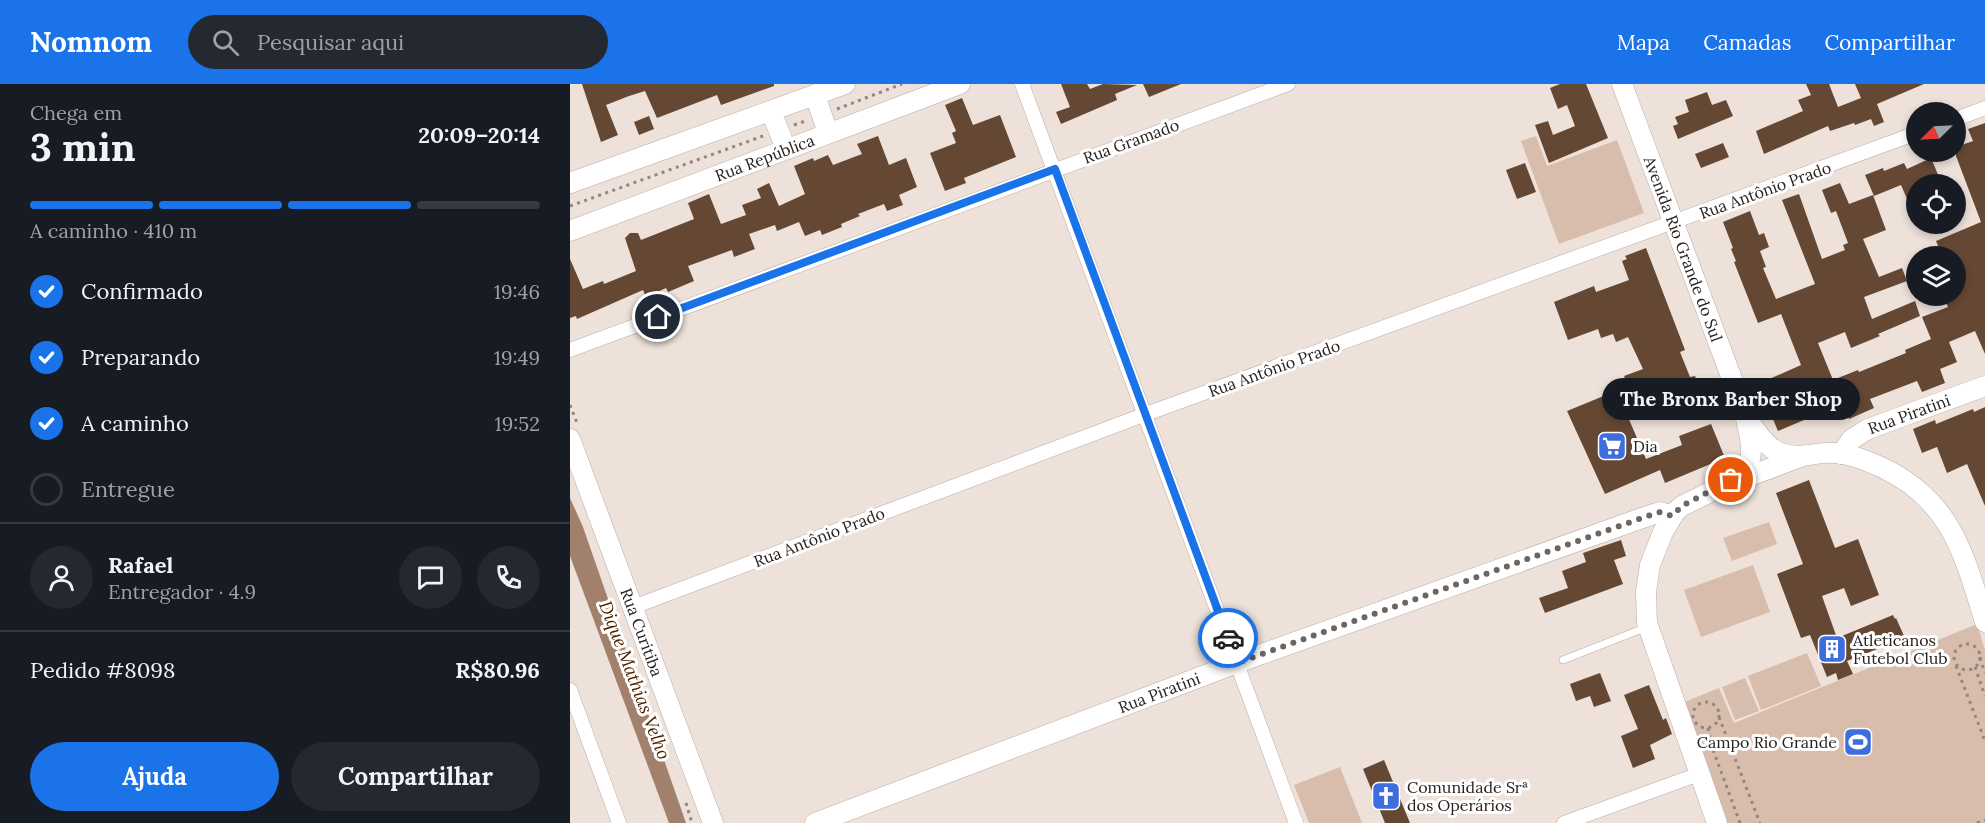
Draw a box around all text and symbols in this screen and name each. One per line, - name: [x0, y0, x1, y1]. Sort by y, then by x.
- search box: [188, 15, 608, 69]
- text: Nomnom: [30, 24, 152, 60]
- icon: search: [209, 26, 242, 59]
- text: Pesquisar aqui: [257, 28, 404, 56]
- text: Mapa: [1617, 29, 1670, 56]
- text: Camadas: [1703, 29, 1791, 56]
- text: Compartilhar: [1824, 29, 1955, 56]
- text: Chega em: [30, 100, 122, 125]
- north arrow: [1906, 102, 1966, 162]
- map controls: [1906, 102, 1966, 306]
- street label: Rua Gramado: [1080, 114, 1182, 168]
- text: 20:09–20:14: [418, 121, 540, 149]
- text: 3 min: [30, 122, 136, 172]
- street label: Rua República: [712, 130, 817, 185]
- street label: Avenida Rio Grande do Sul: [1639, 152, 1727, 344]
- street label: Rua Antônio Prado: [1696, 157, 1834, 223]
- button: locate: [1906, 174, 1966, 234]
- text: A caminho · 410 m: [30, 218, 197, 243]
- button: layers: [1906, 246, 1966, 306]
- icon: check: [30, 275, 63, 308]
- text: Confirmado: [81, 277, 203, 305]
- text: 19:46: [494, 279, 540, 304]
- pin: [632, 291, 683, 342]
- icon: home: [641, 300, 674, 333]
- street label: Rua Antônio Prado: [1205, 335, 1343, 401]
- icon: check: [30, 341, 63, 374]
- text: Preparando: [81, 343, 200, 371]
- text: 19:49: [494, 345, 540, 370]
- callout: The Bronx Barber Shop: [1602, 378, 1860, 420]
- text: The Bronx Barber Shop: [1620, 386, 1842, 411]
- street label: Rua Piratini: [1865, 390, 1953, 438]
- icon: check: [30, 407, 63, 440]
- text: A caminho: [81, 409, 189, 437]
- text: 19:52: [495, 411, 540, 436]
- supermarket icon: Dia: [1596, 430, 1628, 462]
- place label: Dia: [1633, 436, 1658, 456]
- pin: [1705, 454, 1756, 505]
- icon: bag: [1714, 463, 1747, 496]
- text: Entregue: [81, 475, 175, 503]
- street label: Rua Antônio Prado: [751, 503, 887, 571]
- button: person: [30, 546, 93, 609]
- button: chat: [399, 546, 462, 609]
- button: phone: [477, 546, 540, 609]
- text: Rafael: [108, 551, 173, 579]
- text: Entregador · 4.9: [108, 579, 256, 604]
- street label: Rua Curitiba: [616, 585, 667, 679]
- water label: Dique Mathias Velho: [594, 598, 676, 762]
- courier: [1198, 608, 1258, 668]
- icon: car: [1212, 622, 1245, 655]
- place label: Atleticanos Futebol Club: [1852, 630, 1948, 668]
- building icon: Atleticanos Futebol Club: [1816, 633, 1848, 665]
- text: Pedido #8098: [30, 656, 175, 684]
- text: R$80.96: [455, 656, 540, 684]
- street label: Rua Piratini: [1115, 668, 1203, 717]
- sports icon: Campo Rio Grande: [1842, 726, 1874, 758]
- place label: Campo Rio Grande: [1697, 732, 1837, 752]
- button: Ajuda: [30, 742, 279, 811]
- button: Compartilhar: [291, 742, 540, 811]
- place label: Comunidade Srª dos Operários: [1407, 777, 1528, 815]
- church icon: Comunidade Srª dos Operários: [1370, 780, 1402, 812]

